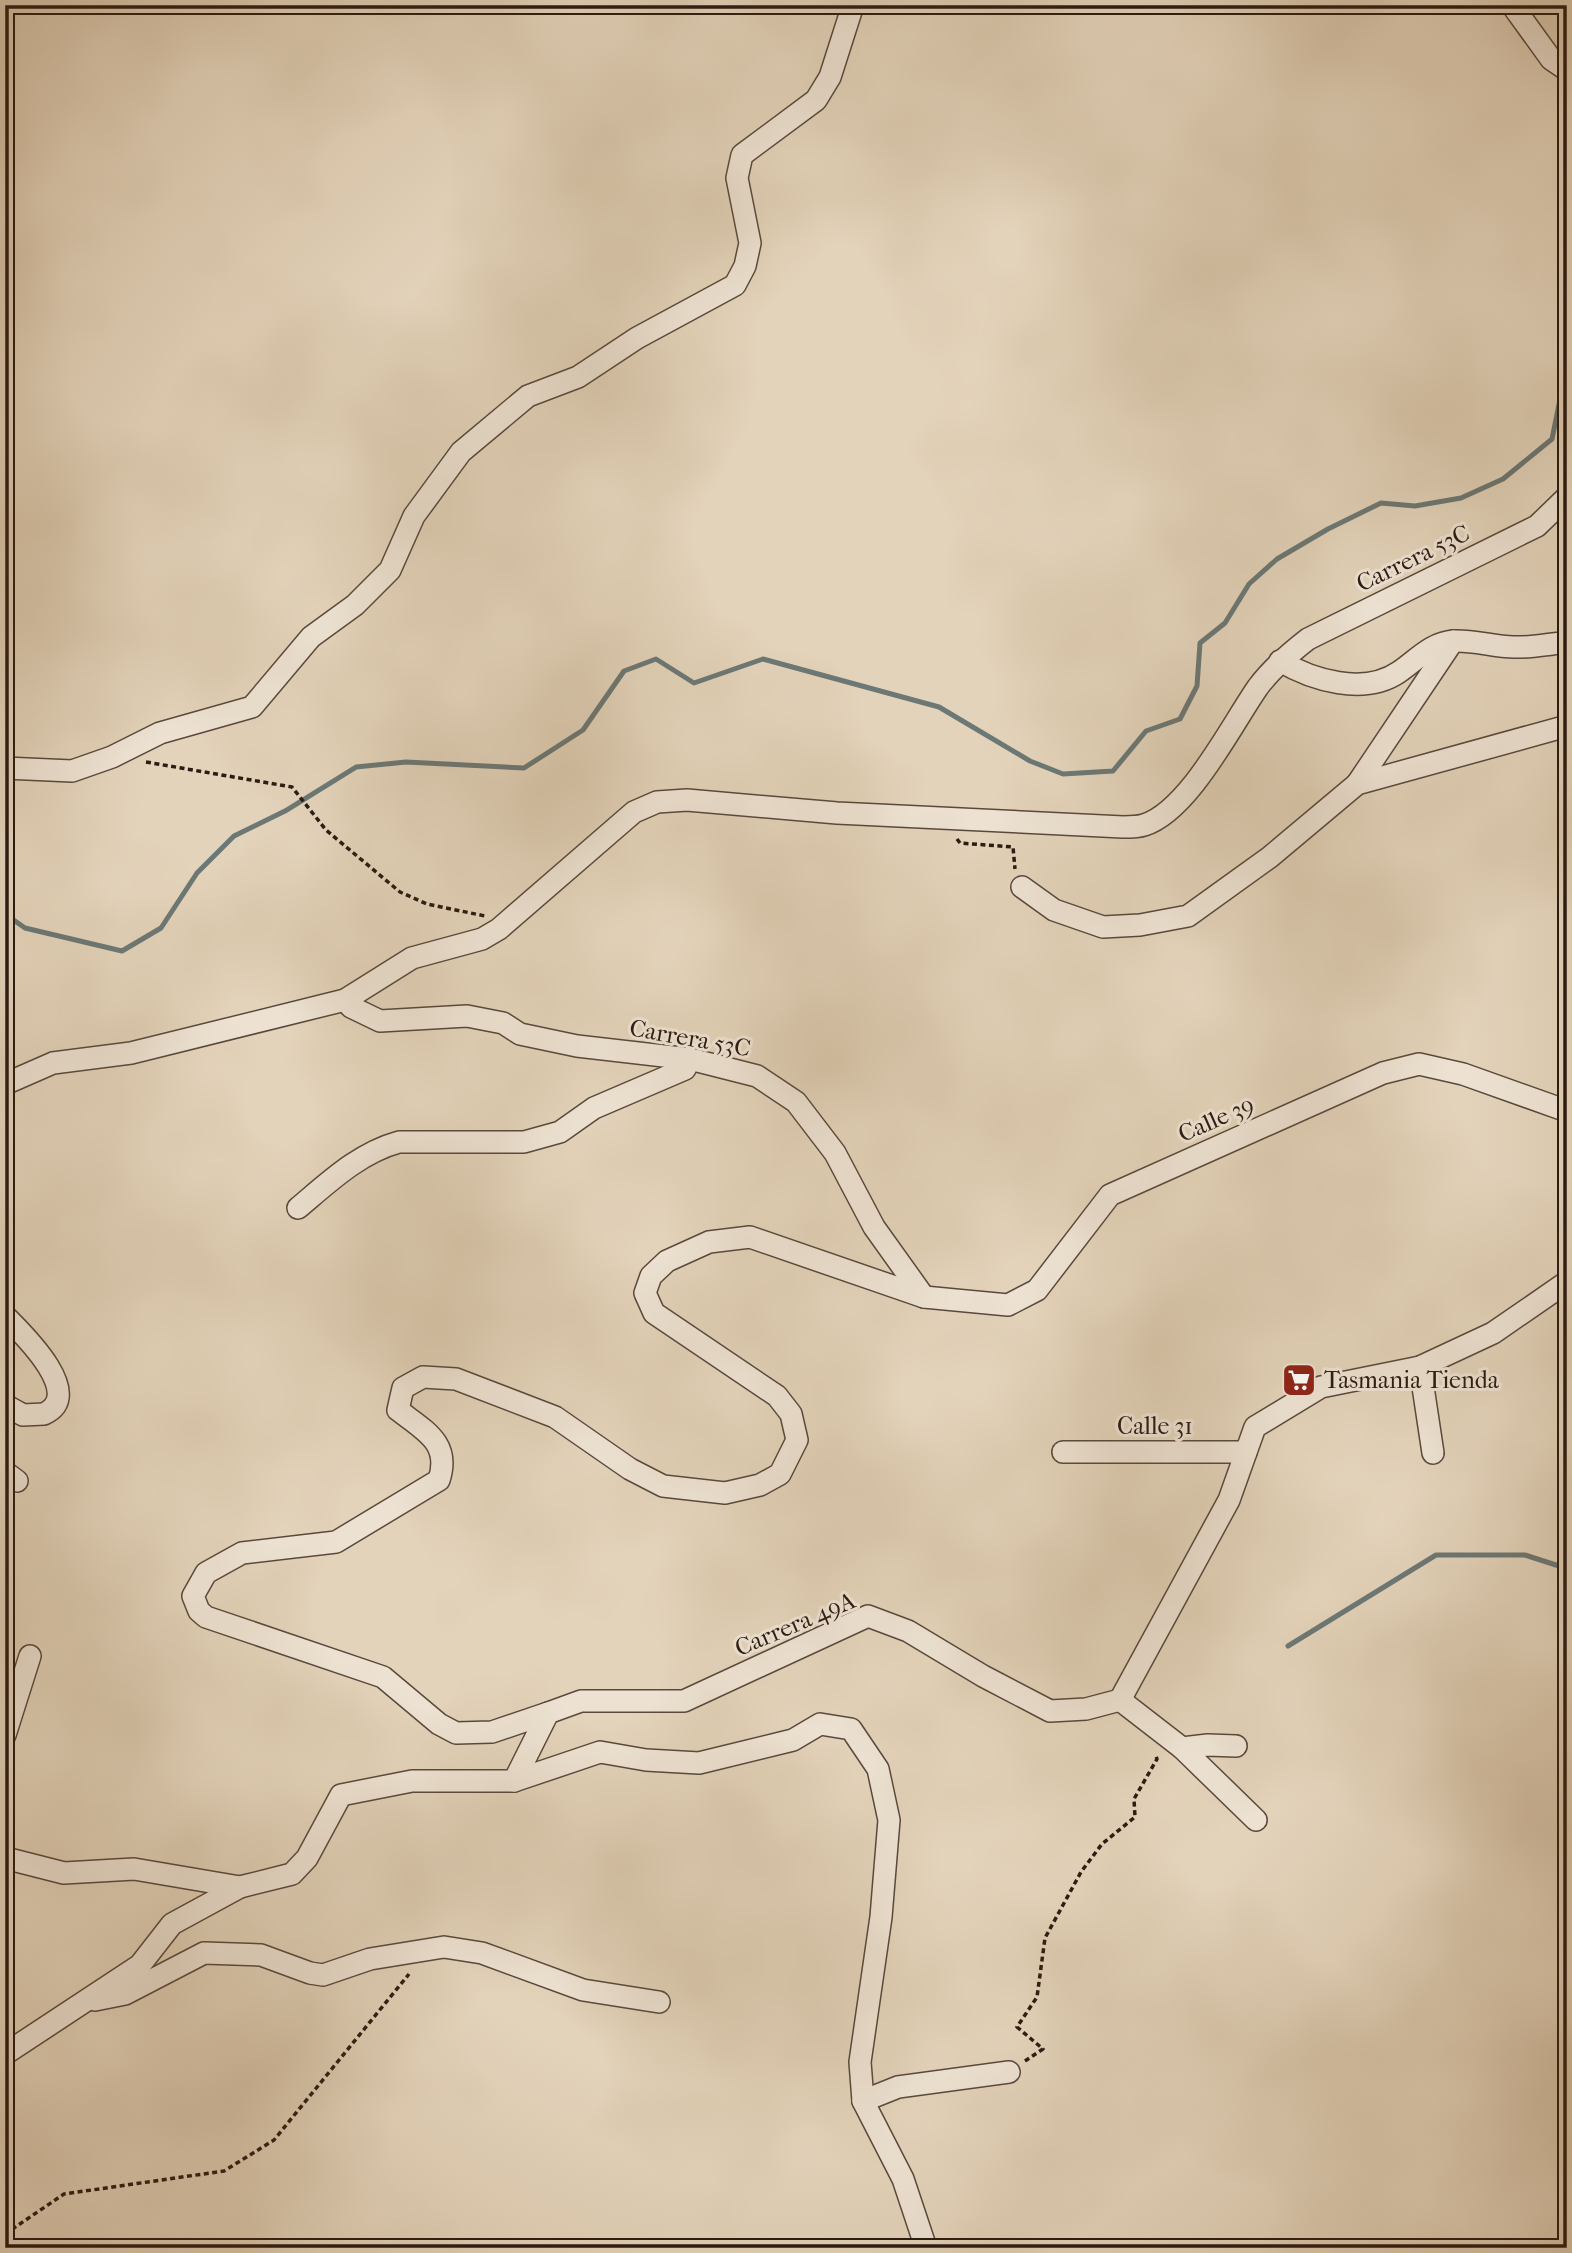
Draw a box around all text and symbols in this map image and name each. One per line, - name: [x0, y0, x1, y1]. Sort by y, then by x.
- street label: Carrera 53C: [1352, 519, 1474, 597]
- street label: Carrera 53C: [627, 1014, 753, 1062]
- street label: Calle 39: [1174, 1090, 1258, 1148]
- supermarket icon: Tasmania Tienda: [1280, 1361, 1318, 1399]
- place label: Tasmania Tienda: [1324, 1366, 1500, 1394]
- street label: Calle 31: [1117, 1412, 1193, 1440]
- street label: Carrera 49A: [731, 1586, 860, 1662]

